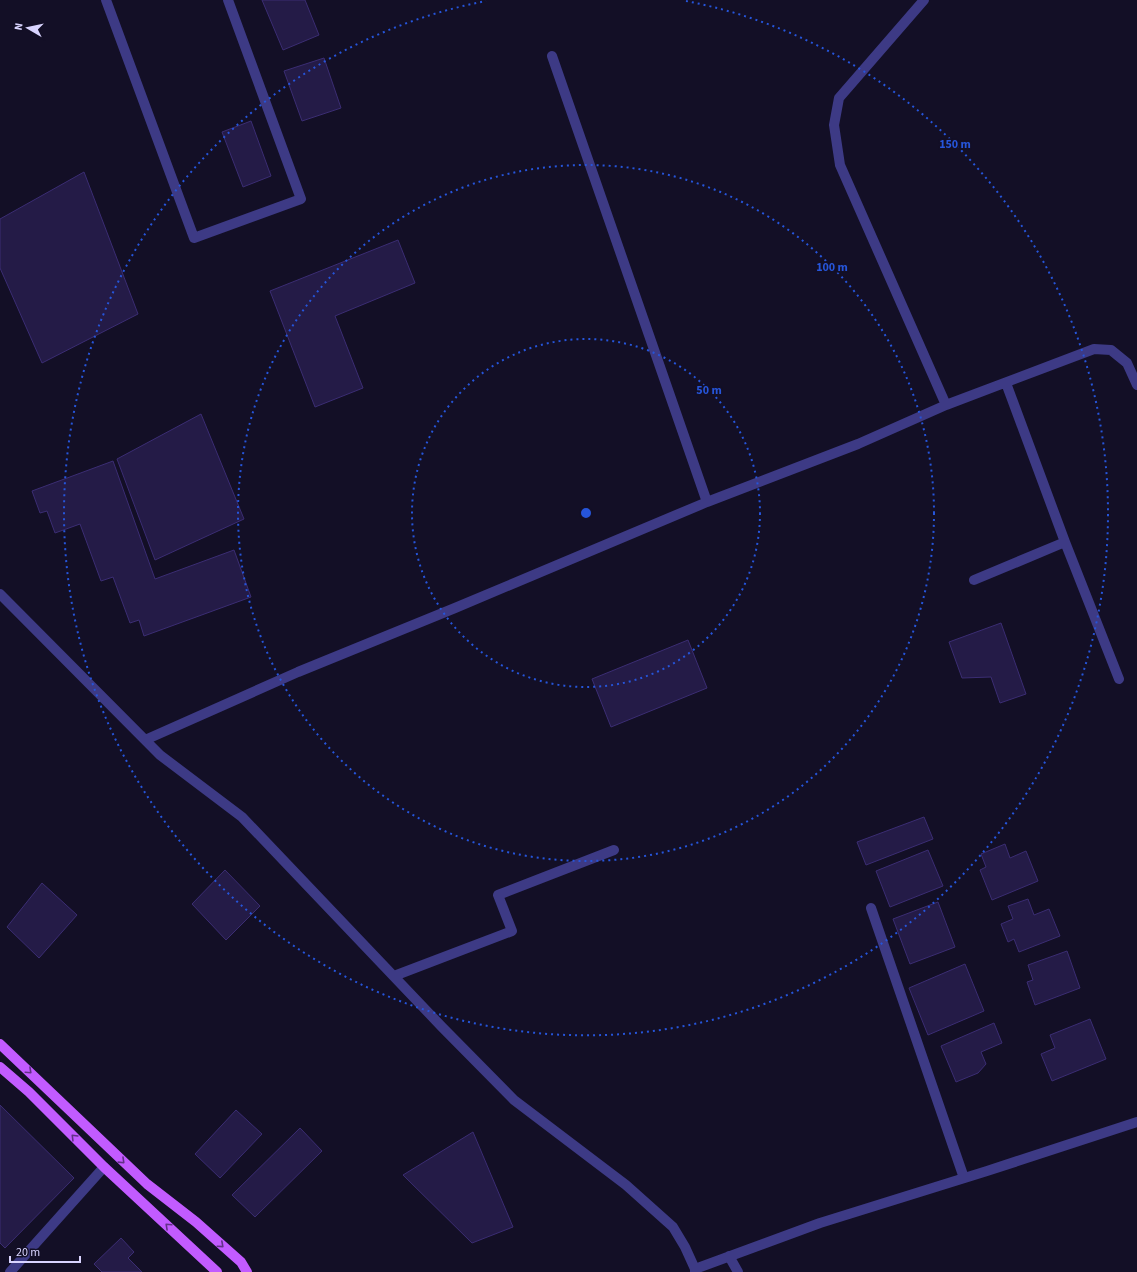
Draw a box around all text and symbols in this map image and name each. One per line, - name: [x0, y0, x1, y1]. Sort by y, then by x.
- north arrow: [8, 8, 48, 48]
- text: N: [11, 22, 27, 31]
- text: 150 m: [939, 136, 971, 153]
- text: 100 m: [816, 259, 848, 276]
- text: 50 m: [696, 382, 722, 399]
- centre of rings: [579, 506, 593, 520]
- one-way arrow: [24, 1066, 31, 1073]
- one-way arrow: [71, 1134, 79, 1142]
- one-way arrow: [118, 1156, 125, 1163]
- one-way arrow: [165, 1223, 173, 1231]
- scale bar: [10, 1238, 80, 1264]
- one-way arrow: [217, 1240, 224, 1247]
- text: 20 m: [16, 1244, 40, 1261]

